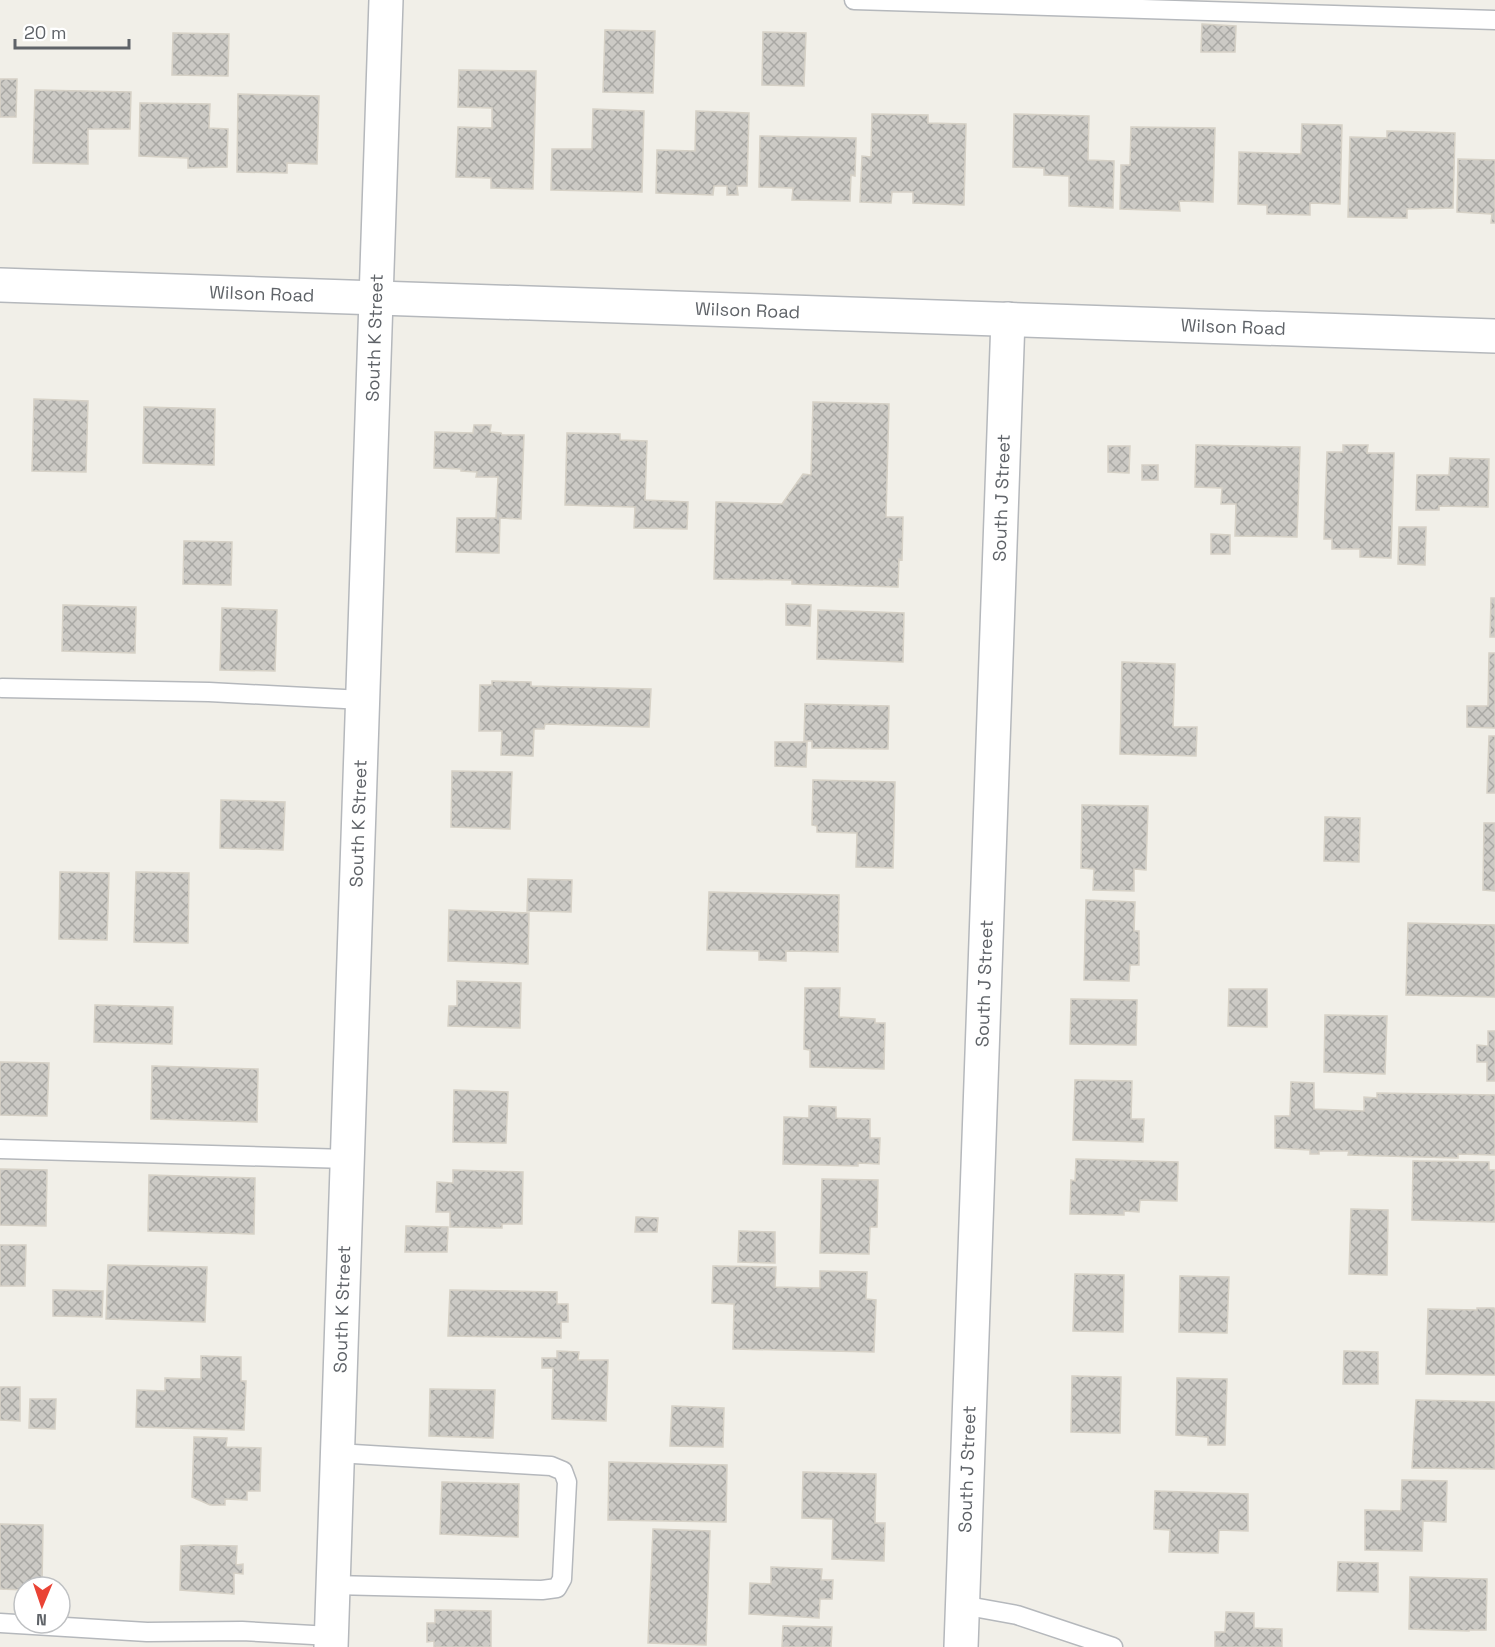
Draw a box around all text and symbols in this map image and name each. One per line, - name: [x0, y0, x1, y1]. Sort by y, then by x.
- scale bar: [15, 12, 129, 50]
- text: 20 m: [24, 21, 67, 44]
- street label: South K Street: [361, 273, 388, 402]
- street label: Wilson Road: [209, 280, 315, 307]
- street label: Wilson Road: [695, 297, 800, 323]
- street label: Wilson Road: [1180, 313, 1286, 340]
- street label: South J Street: [987, 434, 1015, 562]
- street label: South K Street: [344, 759, 372, 888]
- street label: South J Street: [970, 919, 998, 1048]
- street label: South K Street: [328, 1245, 355, 1373]
- street label: South J Street: [953, 1405, 981, 1533]
- north arrow: [12, 1575, 72, 1635]
- text: N: [36, 1609, 47, 1630]

